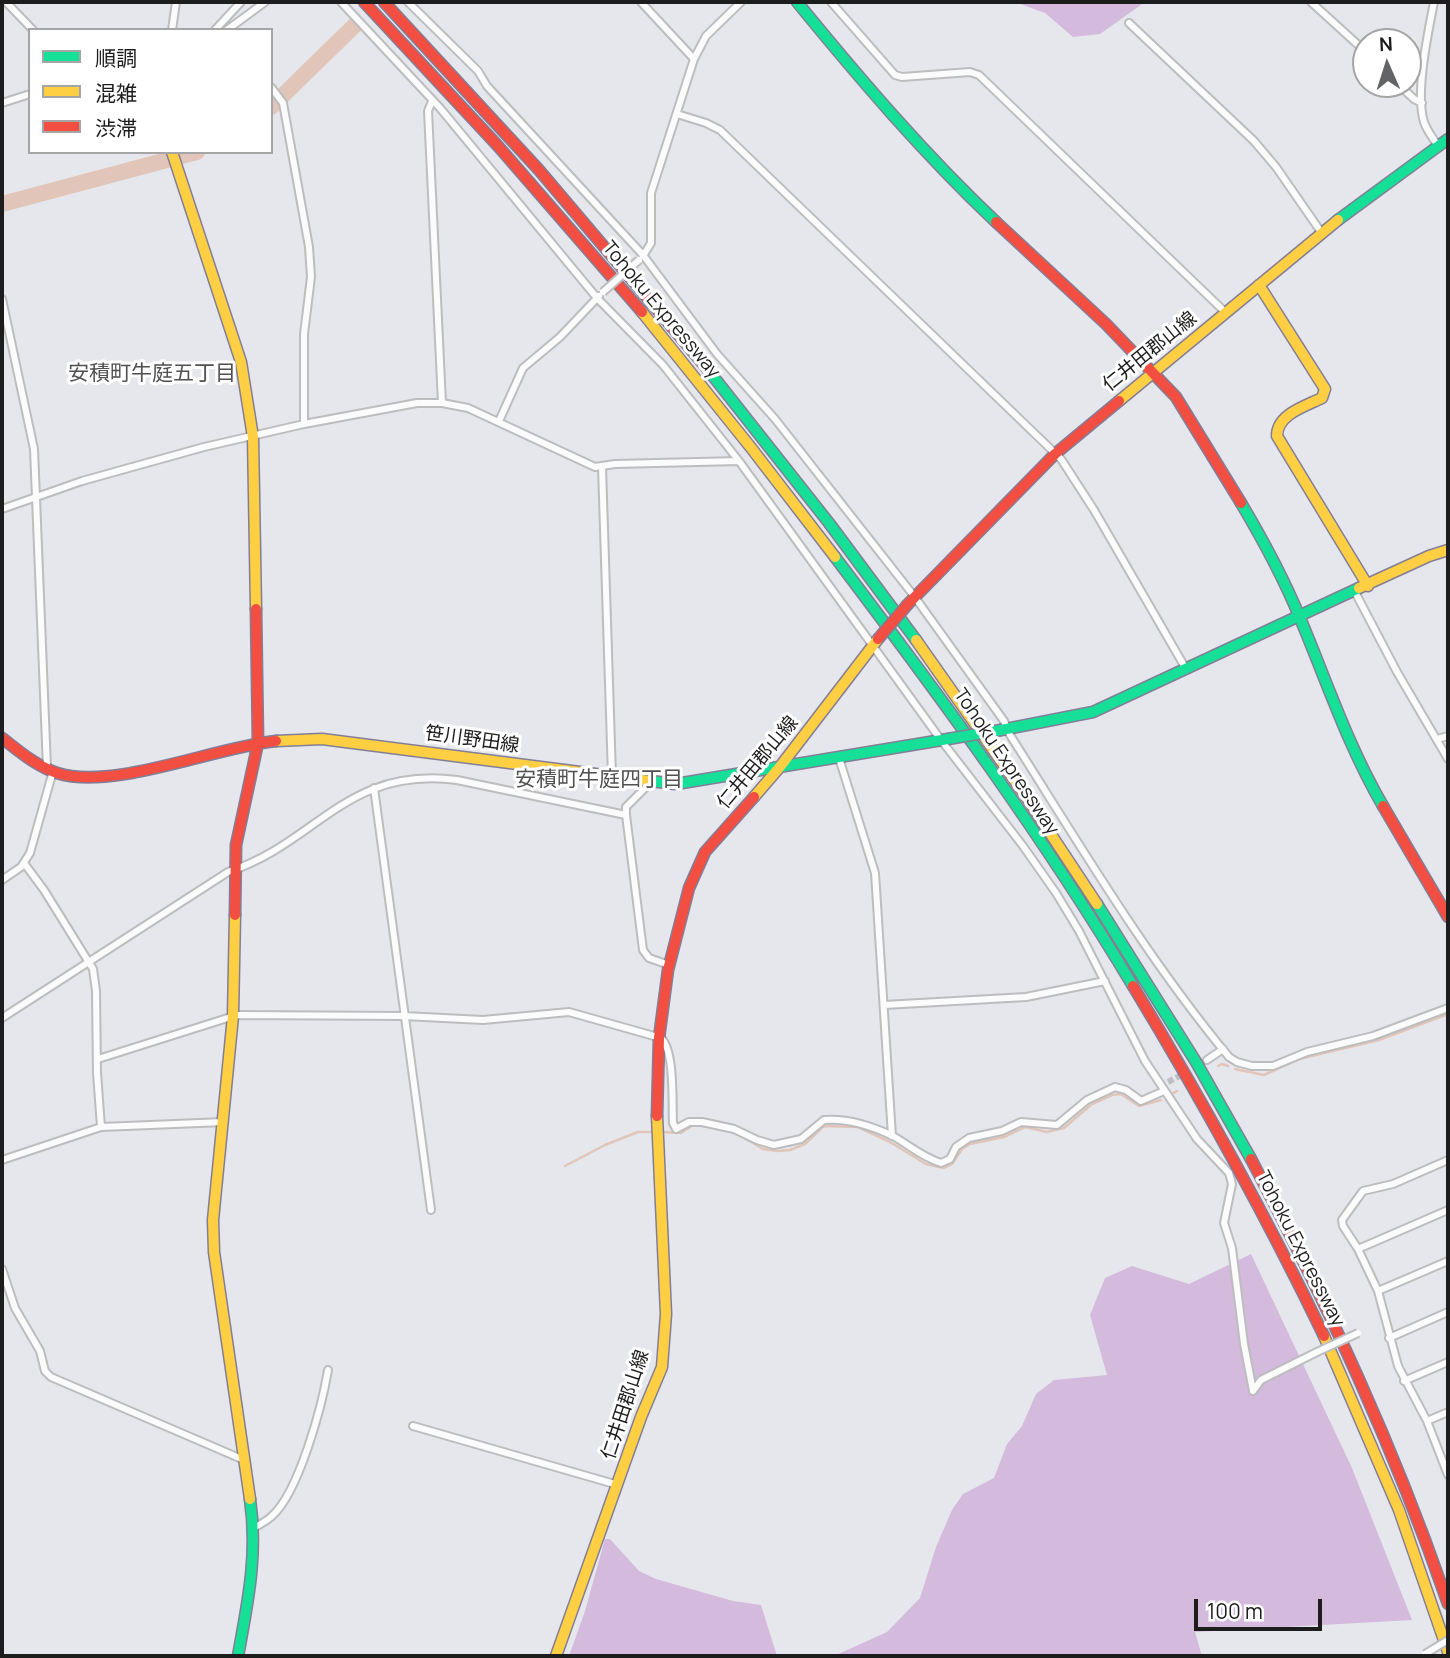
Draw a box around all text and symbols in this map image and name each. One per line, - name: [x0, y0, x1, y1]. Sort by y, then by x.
- legend: [28, 28, 273, 154]
- north arrow: [1352, 28, 1422, 98]
- text: N: [1379, 31, 1394, 57]
- text: 順調: [95, 44, 137, 72]
- text: 混雑: [95, 79, 137, 107]
- text: 渋滞: [95, 114, 137, 142]
- street label: Tohoku Expressway: [597, 237, 725, 383]
- street label: 仁井田郡山線: [1099, 307, 1201, 397]
- district label: 安積町牛庭五丁目: [68, 361, 236, 387]
- street label: Tohoku Expressway: [949, 685, 1063, 839]
- street label: 仁井田郡山線: [713, 712, 803, 814]
- street label: 笹川野田線: [423, 722, 521, 758]
- district label: 安積町牛庭四丁目: [515, 767, 683, 793]
- street label: Tohoku Expressway: [1251, 1167, 1349, 1331]
- street label: 仁井田郡山線: [598, 1347, 654, 1463]
- scale bar: [1198, 1584, 1326, 1628]
- text: 100 m: [1207, 1597, 1263, 1625]

